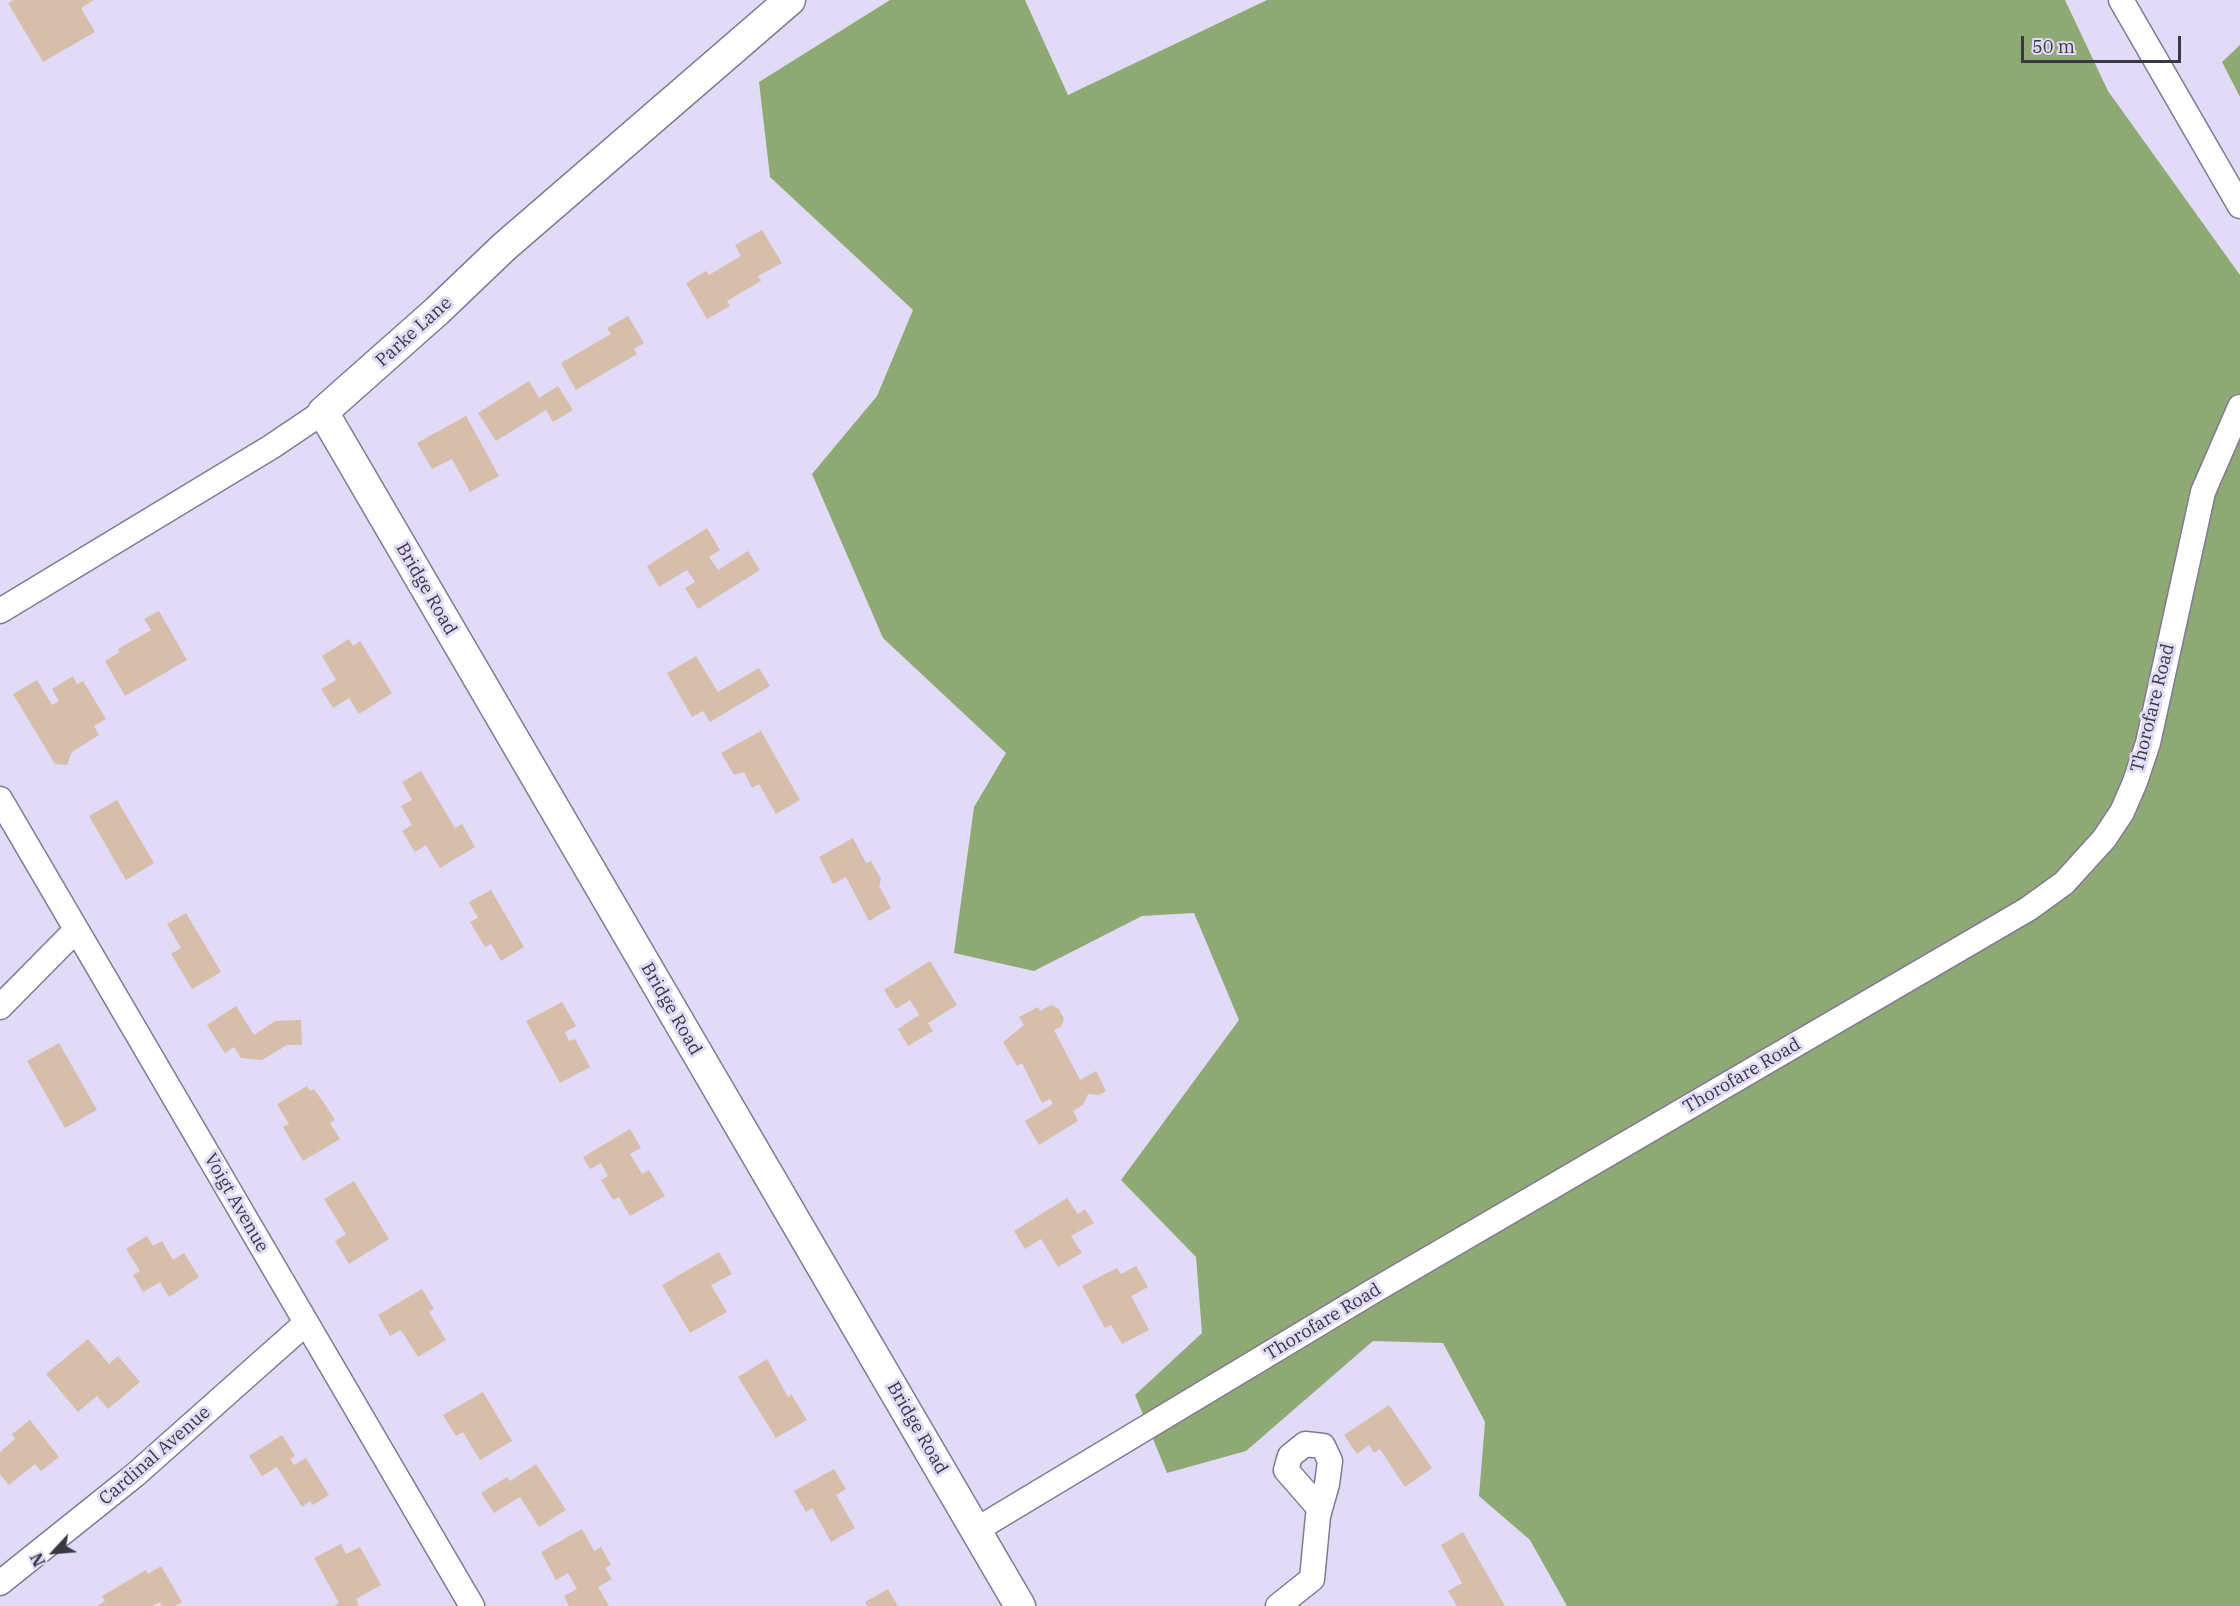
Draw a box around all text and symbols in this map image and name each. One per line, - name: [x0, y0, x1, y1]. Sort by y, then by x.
- scale bar: [2024, 24, 2184, 62]
- text: 50 m: [2032, 35, 2075, 58]
- street label: Parke Lane: [372, 292, 456, 372]
- street label: Bridge Road: [391, 539, 461, 639]
- street label: Thorofare Road: [2127, 641, 2179, 775]
- street label: Bridge Road: [636, 959, 706, 1059]
- street label: Thorofare Road: [1680, 1034, 1804, 1118]
- street label: Voigt Avenue: [199, 1150, 273, 1256]
- street label: Thorofare Road: [1261, 1279, 1385, 1365]
- street label: Bridge Road: [882, 1378, 952, 1478]
- street label: Cardinal Avenue: [95, 1402, 215, 1510]
- north arrow: [24, 1522, 84, 1582]
- text: N: [26, 1550, 50, 1570]

